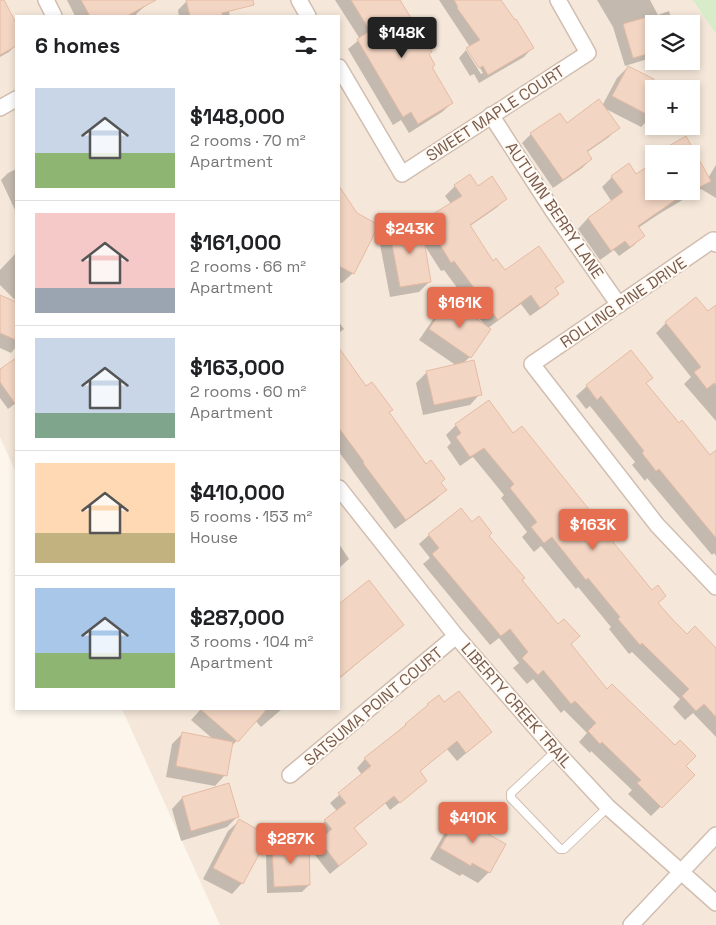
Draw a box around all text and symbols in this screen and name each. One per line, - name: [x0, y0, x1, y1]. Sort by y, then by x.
- map controls: [645, 15, 700, 200]
- button: layers: [645, 15, 700, 70]
- pin: $148K: [367, 17, 437, 59]
- text: $148K: [379, 22, 425, 43]
- icon: filters: [292, 31, 320, 59]
- text: 6 homes: [35, 32, 120, 59]
- street label: SWEET MAPLE COURT: [422, 61, 569, 166]
- button: +: [645, 80, 700, 135]
- text: $148,000: [190, 103, 285, 130]
- icon: home: [75, 108, 135, 168]
- text: 2 rooms · 70 m²: [190, 130, 306, 151]
- street label: AUTUMN BERRY LANE: [501, 138, 608, 283]
- button: −: [645, 145, 700, 200]
- text: Apartment: [190, 151, 273, 172]
- pin: $243K: [375, 212, 445, 255]
- text: $243K: [386, 218, 434, 239]
- text: $161,000: [190, 229, 281, 256]
- icon: home: [75, 233, 135, 293]
- street label: ROLLING PINE DRIVE: [556, 252, 691, 353]
- text: 2 rooms · 66 m²: [190, 256, 306, 277]
- text: Apartment: [190, 277, 273, 298]
- pin: $161K: [425, 286, 495, 329]
- text: $161K: [438, 292, 482, 313]
- text: $163,000: [190, 354, 285, 381]
- icon: home: [75, 358, 135, 418]
- text: 2 rooms · 60 m²: [190, 381, 306, 402]
- text: Apartment: [190, 402, 273, 423]
- text: $410,000: [190, 479, 285, 506]
- icon: home: [75, 483, 135, 543]
- text: 5 rooms · 153 m²: [190, 506, 312, 527]
- pin: $163K: [558, 508, 628, 551]
- text: $163K: [570, 514, 616, 535]
- text: House: [190, 527, 238, 548]
- text: $287,000: [190, 604, 285, 631]
- icon: home: [75, 608, 135, 668]
- text: 3 rooms · 104 m²: [190, 631, 313, 652]
- street label: LIBERTY CREEK TRAIL: [456, 638, 577, 773]
- street label: SATSUMA POINT COURT: [300, 642, 447, 771]
- text: Apartment: [190, 652, 273, 673]
- pin: $410K: [438, 802, 508, 844]
- text: $410K: [450, 807, 496, 828]
- pin: $287K: [256, 822, 326, 865]
- text: $287K: [267, 828, 315, 849]

